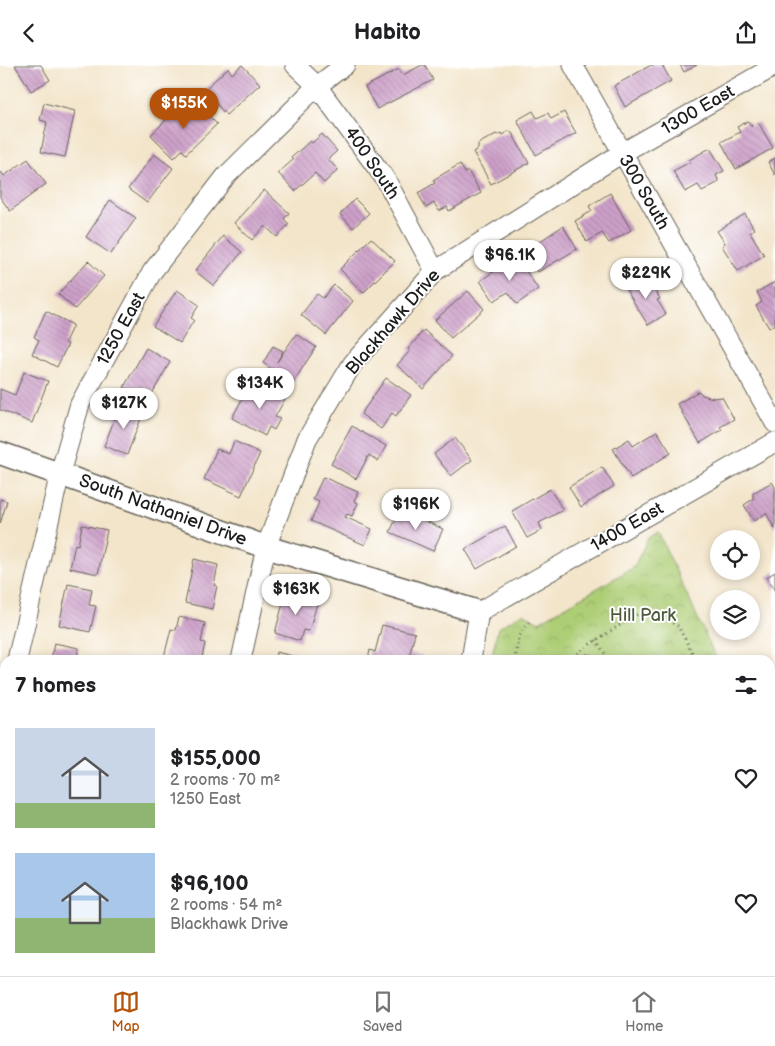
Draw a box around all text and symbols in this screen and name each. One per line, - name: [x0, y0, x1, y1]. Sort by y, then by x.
- icon: back: [15, 19, 43, 47]
- text: Habito: [354, 19, 421, 46]
- icon: share: [732, 19, 760, 47]
- street label: 1300 East: [658, 81, 739, 139]
- pin: $155K: [149, 87, 219, 130]
- text: $155K: [161, 94, 207, 113]
- street label: 400 South: [340, 123, 404, 203]
- street label: 300 South: [614, 151, 674, 233]
- pin: $96.1K: [469, 239, 551, 282]
- text: $96.1K: [485, 246, 535, 265]
- pin: $229K: [611, 257, 681, 300]
- text: $229K: [621, 264, 671, 283]
- street label: Blackhawk Drive: [341, 265, 445, 379]
- street label: 1250 East: [92, 289, 150, 369]
- pin: $134K: [225, 367, 295, 410]
- text: $134K: [237, 374, 283, 393]
- pin: $127K: [89, 387, 159, 430]
- text: $127K: [101, 394, 147, 413]
- street label: South Nathaniel Drive: [76, 470, 250, 550]
- pin: $196K: [381, 489, 451, 531]
- text: $196K: [392, 495, 440, 514]
- street label: 1400 East: [587, 498, 667, 556]
- map controls: [710, 530, 760, 640]
- button: locate: [710, 530, 760, 580]
- pin: $163K: [261, 573, 331, 616]
- text: $163K: [272, 580, 320, 599]
- button: layers: [710, 590, 760, 640]
- park label: Hill Park: [610, 605, 676, 626]
- icon: filters: [732, 671, 760, 699]
- text: 7 homes: [15, 673, 96, 698]
- text: $155,000: [170, 746, 261, 771]
- icon: home: [55, 748, 115, 808]
- icon: heart: [732, 764, 760, 792]
- text: 2 rooms · 70 m²: [170, 771, 280, 790]
- text: 1250 East: [170, 790, 241, 809]
- text: $96,100: [170, 871, 249, 896]
- icon: home: [55, 873, 115, 933]
- icon: heart: [732, 889, 760, 917]
- text: 2 rooms · 54 m²: [170, 896, 282, 915]
- text: Blackhawk Drive: [170, 915, 288, 934]
- tab: Map: [112, 988, 140, 1035]
- tab: Saved: [363, 988, 402, 1035]
- tab: Home: [625, 988, 663, 1035]

